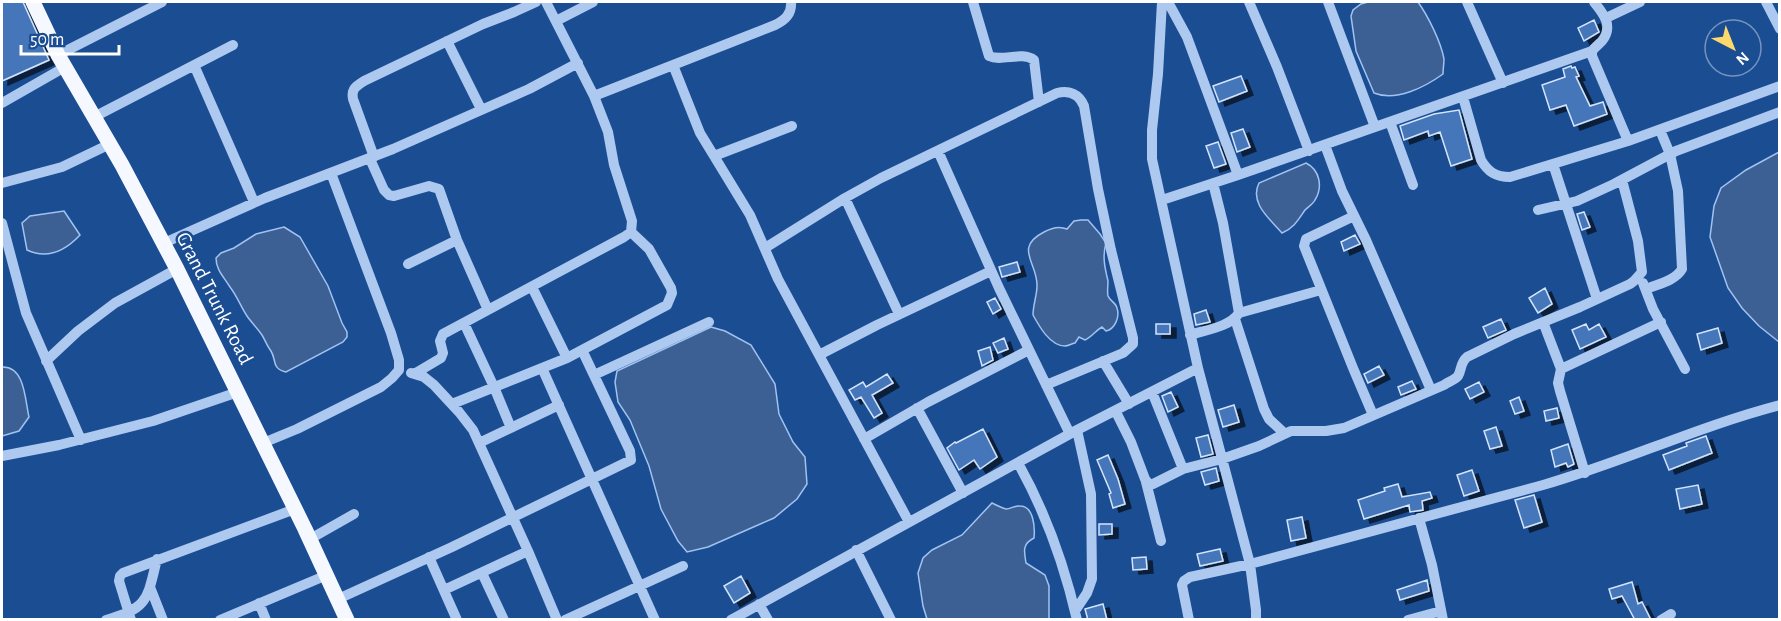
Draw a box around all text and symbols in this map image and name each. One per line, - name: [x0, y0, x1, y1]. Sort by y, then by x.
- scale bar: [21, 18, 118, 56]
- north arrow: [1703, 18, 1763, 78]
- text: 50 m: [30, 31, 64, 49]
- text: N: [1733, 49, 1752, 68]
- street label: Grand Trunk Road: [172, 229, 257, 368]

